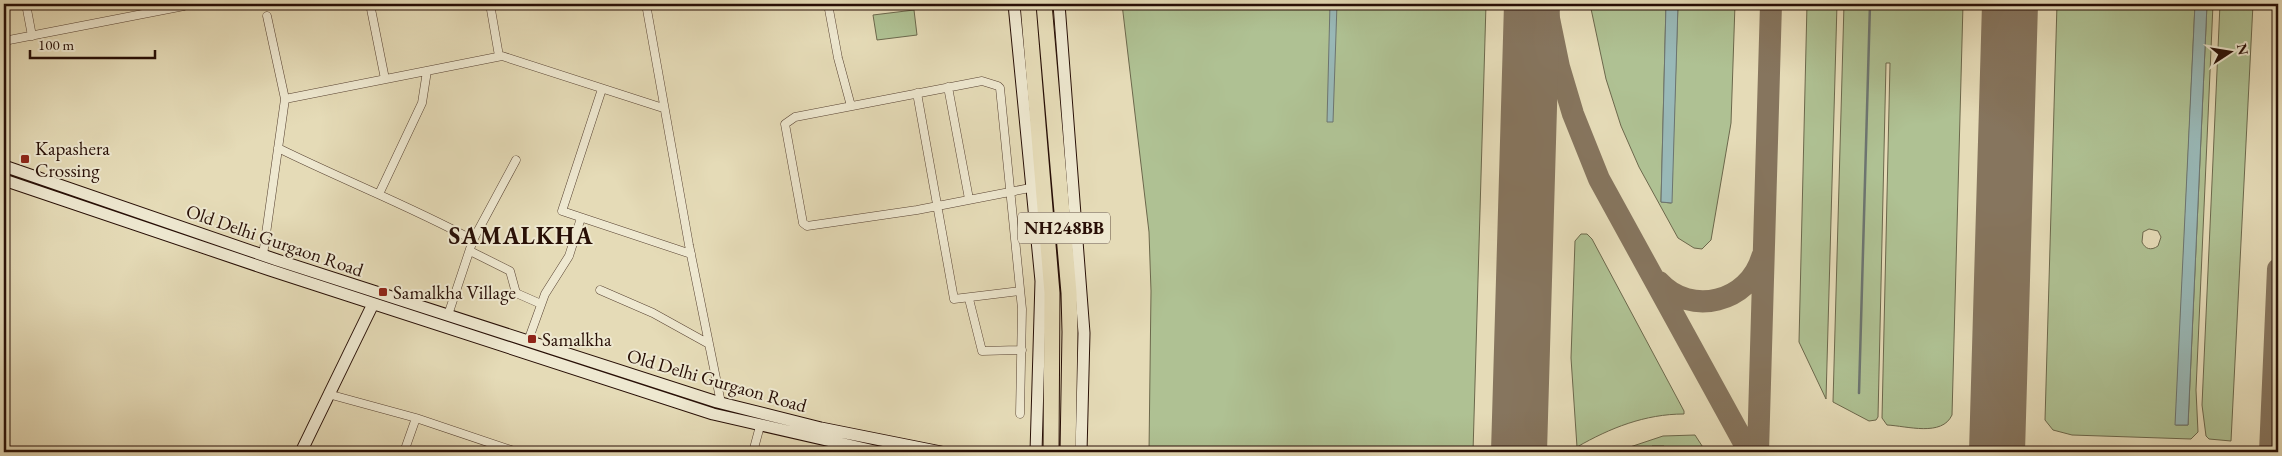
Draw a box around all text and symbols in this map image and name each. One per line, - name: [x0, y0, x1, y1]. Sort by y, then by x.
- scale bar: [30, 28, 155, 60]
- north arrow: [2204, 28, 2254, 78]
- text: 100 m: [38, 35, 75, 54]
- text: N: [2233, 42, 2253, 57]
- place label: Kapashera Crossing: [35, 136, 110, 183]
- marker: Kapashera Crossing: [19, 153, 31, 165]
- street label: Old Delhi Gurgaon Road: [183, 198, 367, 283]
- road number: NH248BB: [1018, 212, 1110, 244]
- district label: SAMALKHA: [448, 220, 594, 251]
- place label: Samalkha Village: [393, 280, 516, 305]
- marker: Samalkha Village: [377, 286, 389, 298]
- place label: Samalkha: [542, 327, 612, 352]
- marker: Samalkha: [526, 333, 538, 345]
- street label: Old Delhi Gurgaon Road: [624, 343, 810, 418]

